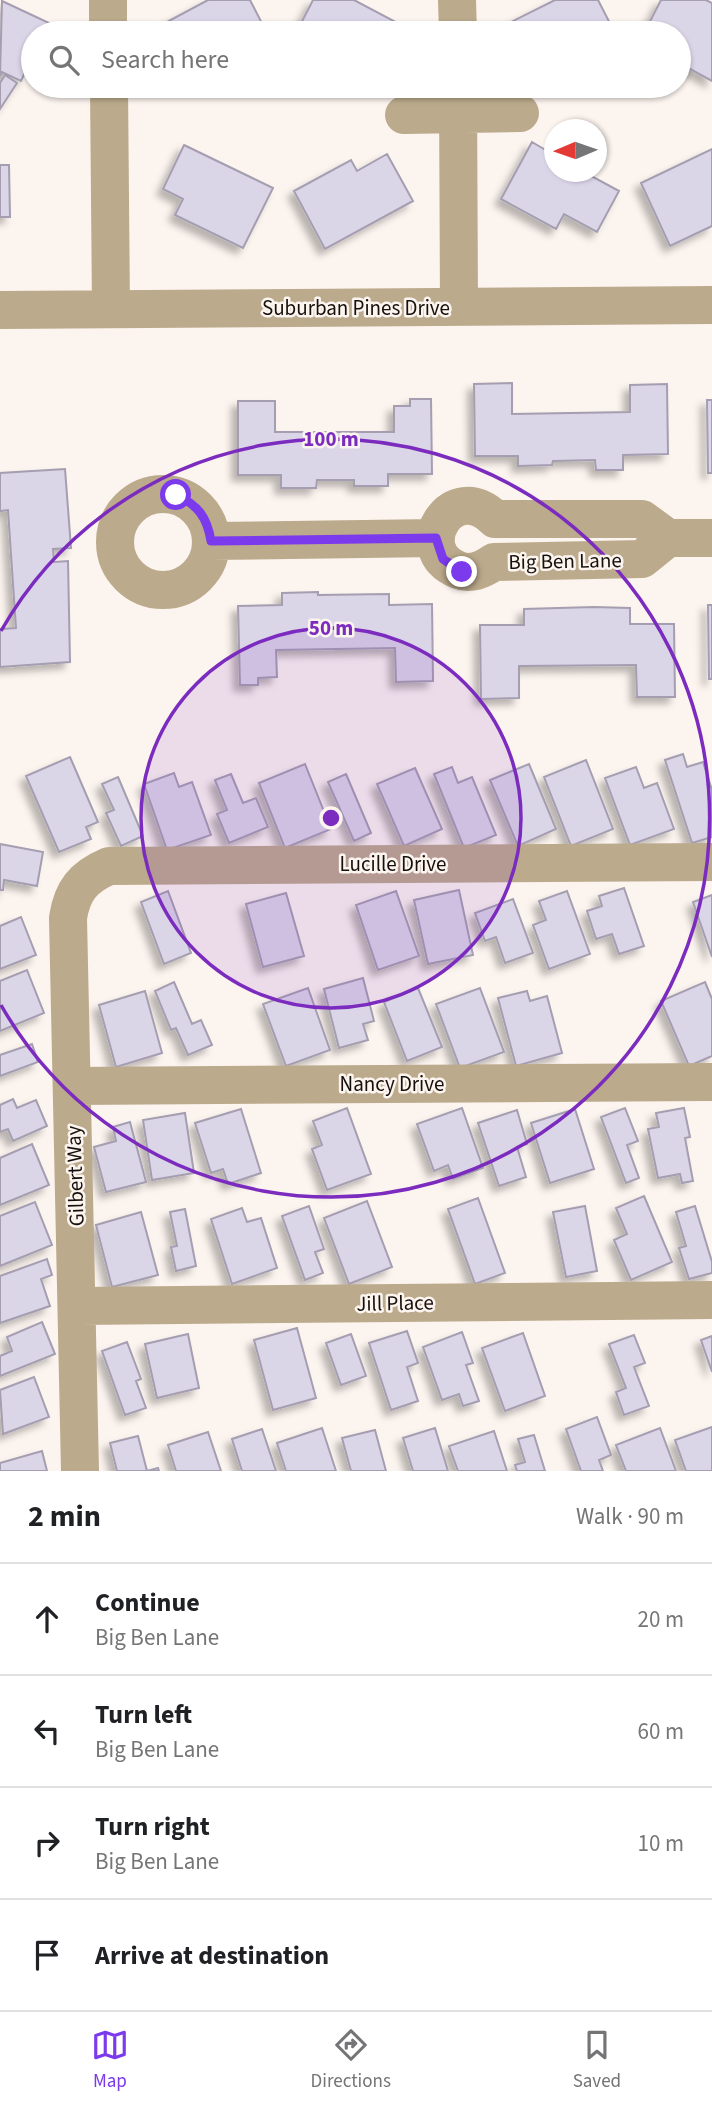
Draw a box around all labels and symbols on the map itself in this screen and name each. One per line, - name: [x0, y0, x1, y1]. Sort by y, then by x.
- north arrow: [544, 119, 607, 182]
- street label: Suburban Pines Drive: [262, 293, 450, 323]
- text: 100 m: [303, 424, 359, 454]
- route start: [160, 479, 191, 510]
- street label: Big Ben Lane: [508, 545, 622, 577]
- route end: [446, 556, 477, 587]
- text: 50 m: [309, 613, 353, 643]
- centre of rings: [319, 806, 343, 830]
- street label: Lucille Drive: [339, 849, 447, 879]
- street label: Nancy Drive: [340, 1069, 444, 1099]
- street label: Gilbert Way: [58, 1125, 92, 1227]
- street label: Jill Place: [356, 1287, 434, 1319]

